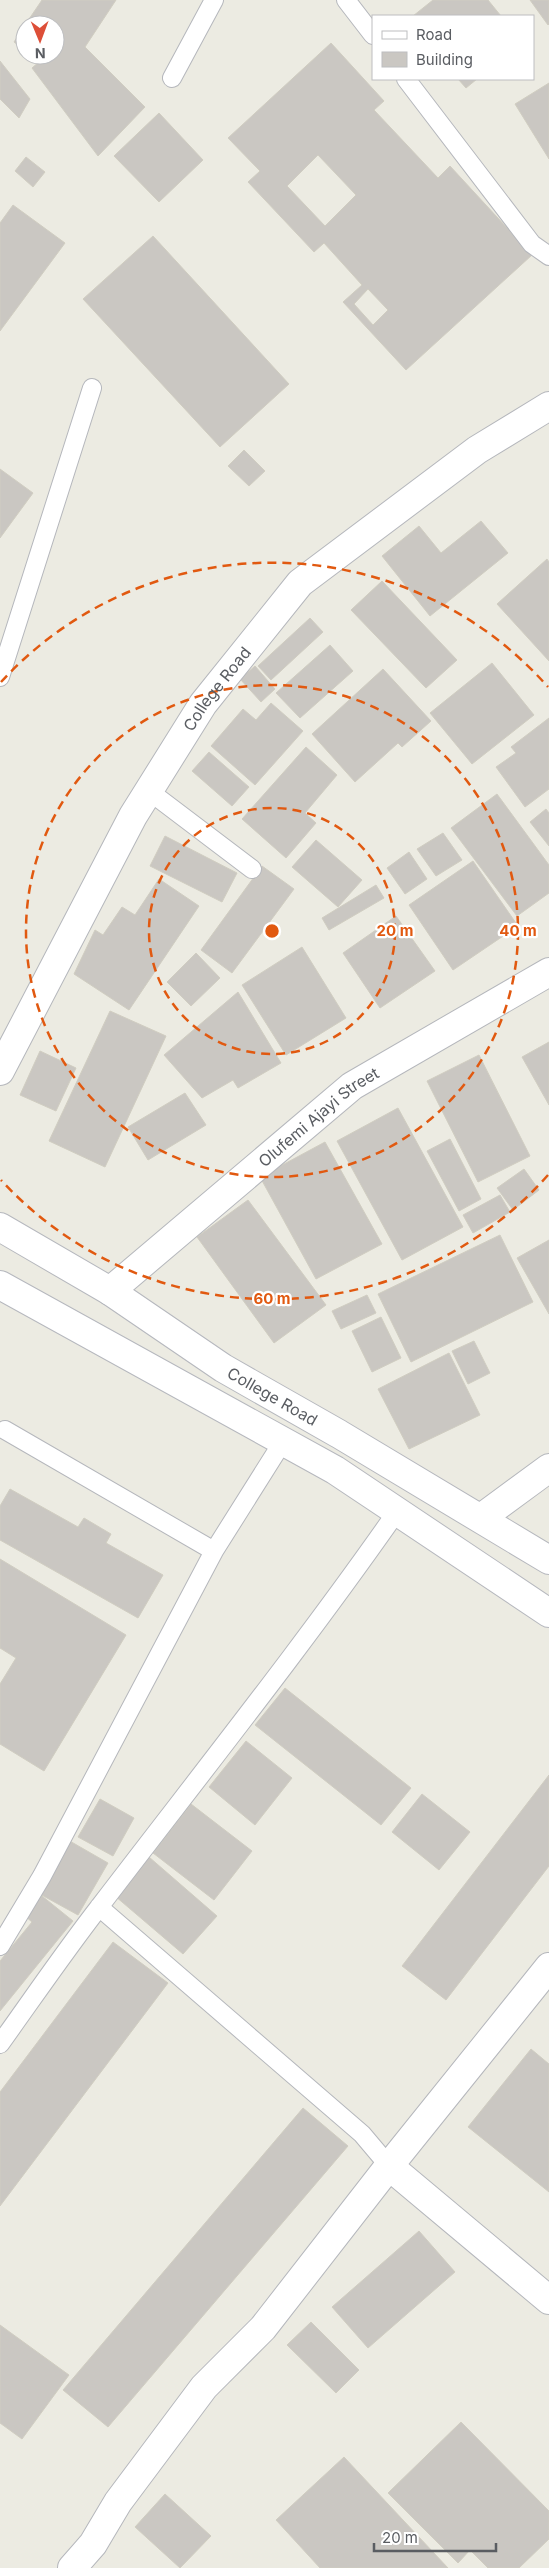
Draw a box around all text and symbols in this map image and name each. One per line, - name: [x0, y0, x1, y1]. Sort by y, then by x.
- north arrow: [15, 15, 65, 65]
- legend: [372, 15, 534, 80]
- text: Road: [416, 25, 452, 44]
- text: N: [35, 45, 46, 62]
- text: Building: [416, 50, 473, 69]
- street label: College Road: [179, 643, 255, 735]
- text: 20 m: [377, 921, 413, 940]
- text: 40 m: [499, 921, 537, 940]
- centre of rings: [263, 922, 281, 940]
- street label: Olufemi Ajayi Street: [254, 1063, 382, 1171]
- text: 60 m: [253, 1289, 291, 1308]
- street label: College Road: [224, 1363, 321, 1430]
- scale bar: [374, 2520, 496, 2552]
- text: 20 m: [382, 2528, 418, 2547]

